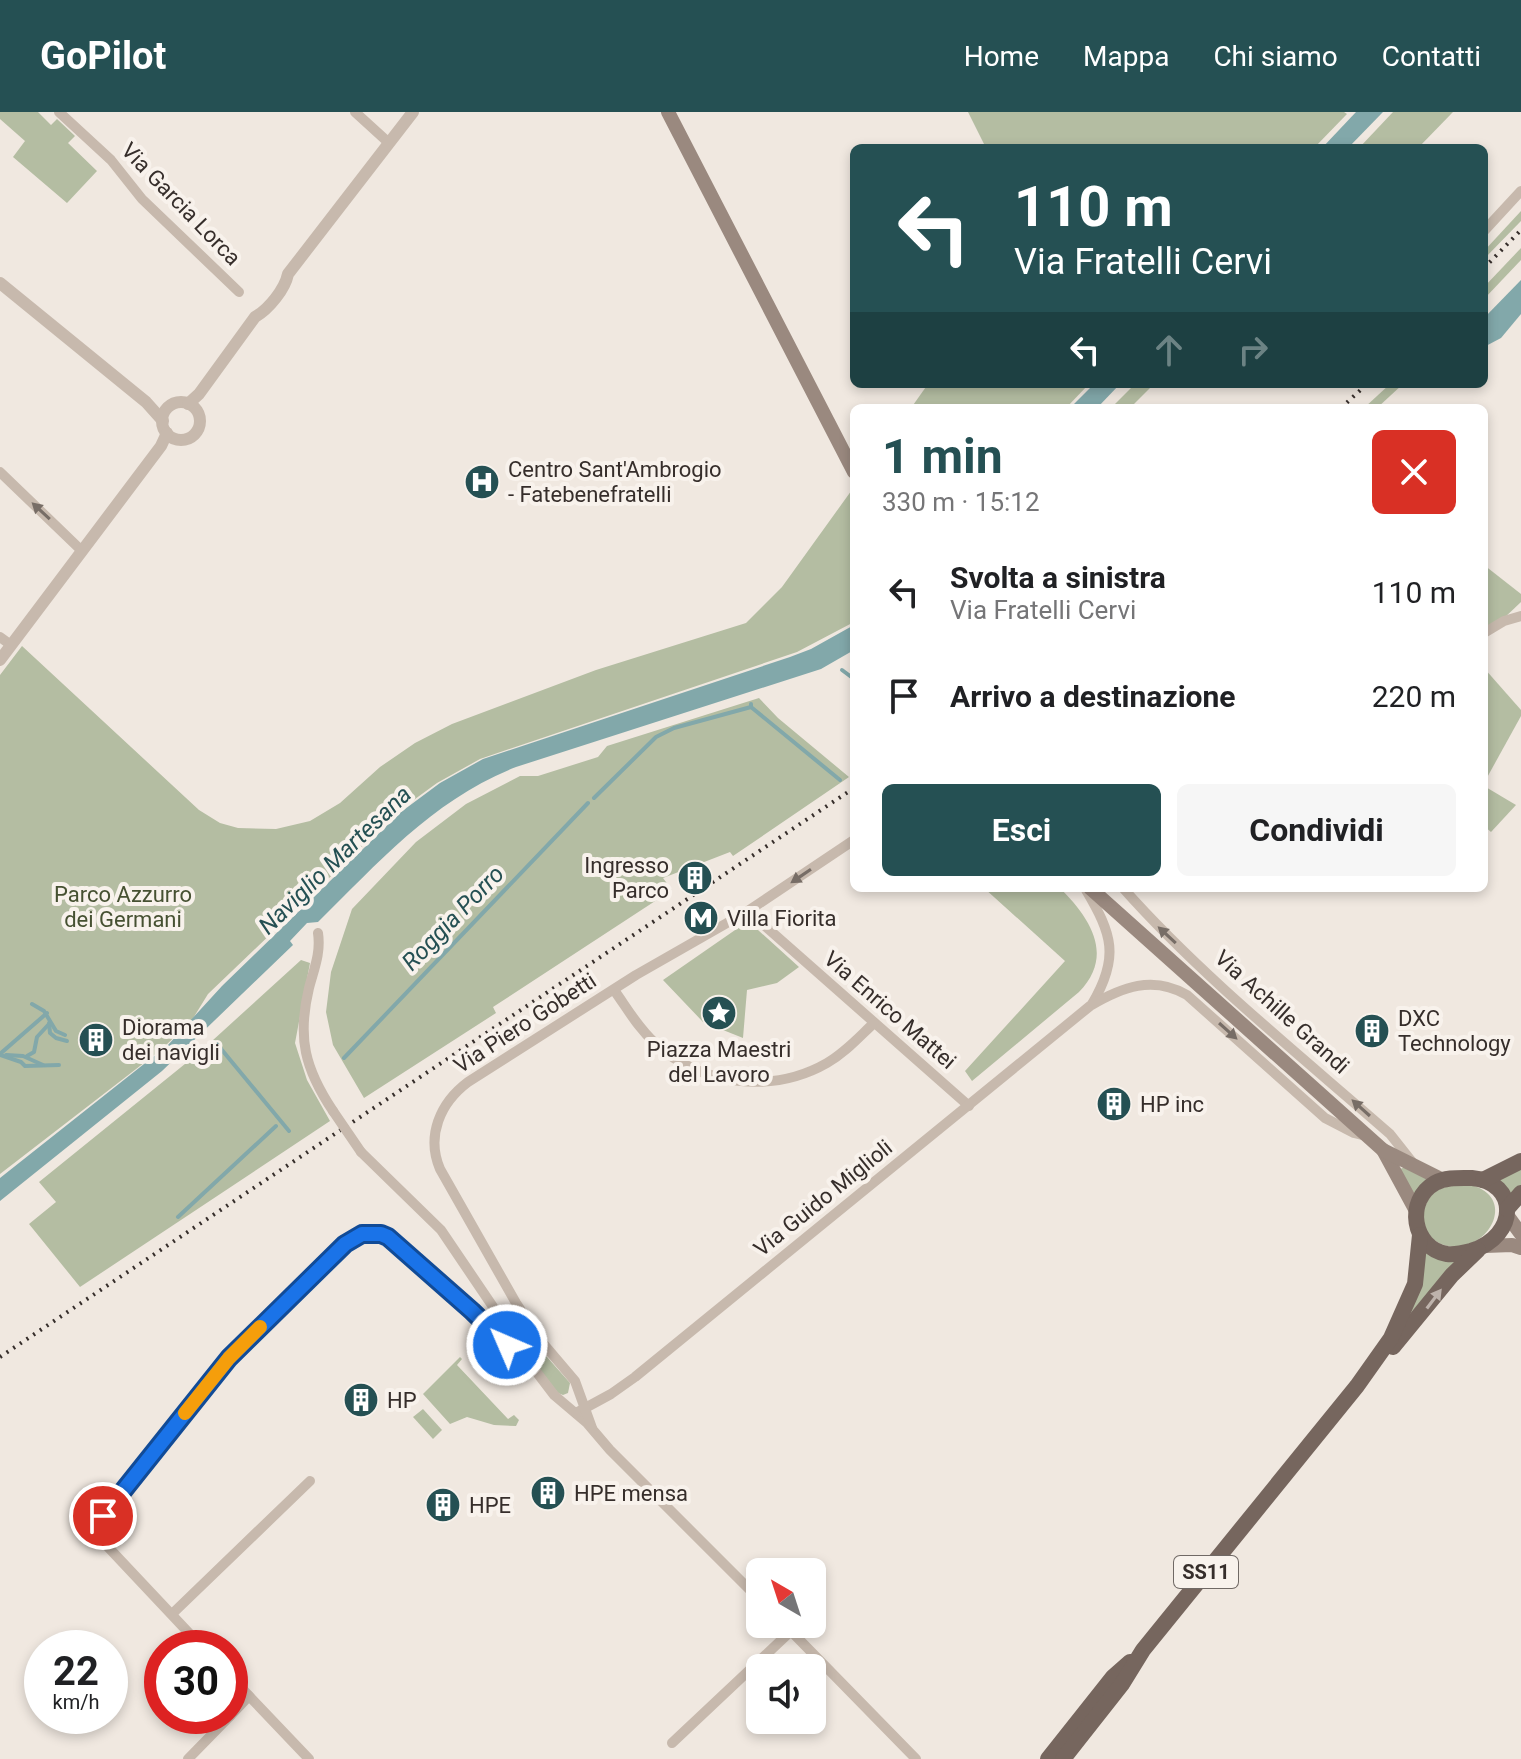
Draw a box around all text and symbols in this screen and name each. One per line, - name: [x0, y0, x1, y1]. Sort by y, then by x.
- text: GoPilot: [40, 34, 166, 78]
- text: Home: [964, 40, 1039, 73]
- text: Mappa: [1083, 40, 1169, 73]
- text: Chi siamo: [1213, 40, 1338, 73]
- text: Contatti: [1382, 40, 1481, 73]
- street label: Via Garcia Lorca: [116, 138, 246, 270]
- text: 110 m: [1014, 174, 1173, 240]
- icon: left: [882, 176, 986, 280]
- text: Via Fratelli Cervi: [1014, 241, 1272, 283]
- icon: left: [1063, 328, 1107, 372]
- icon: ahead: [1147, 328, 1191, 372]
- icon: right: [1231, 328, 1275, 372]
- text: 1 min: [882, 428, 1003, 485]
- button: close: [1372, 430, 1456, 514]
- place label: Centro Sant'Ambrogio - Fatebenefratelli: [508, 457, 722, 507]
- hospital icon: Centro Sant'Ambrogio - Fatebenefratelli: [463, 463, 501, 501]
- text: 330 m · 15:12: [882, 487, 1040, 517]
- one-way arrow: [32, 503, 51, 521]
- text: Svolta a sinistra: [950, 560, 1166, 595]
- icon: left: [882, 570, 926, 614]
- text: 110 m: [1372, 575, 1456, 610]
- text: Via Fratelli Cervi: [950, 595, 1136, 625]
- icon: arrive: [882, 674, 926, 718]
- text: Arrivo a destinazione: [950, 679, 1236, 714]
- text: 220 m: [1372, 679, 1456, 714]
- water label: Naviglio Martesana: [253, 780, 417, 940]
- button: Esci: [882, 784, 1161, 876]
- button: Condividi: [1177, 784, 1456, 876]
- place label: Ingresso Parco: [584, 853, 669, 903]
- building icon: Ingresso Parco: [676, 859, 714, 897]
- water label: Roggia Porro: [396, 860, 510, 976]
- one-way arrow: [790, 868, 812, 883]
- park label: Parco Azzurro dei Germani: [54, 882, 192, 932]
- metro station icon: Villa Fiorita: [682, 899, 720, 937]
- place label: Villa Fiorita: [727, 906, 837, 931]
- one-way arrow: [1158, 926, 1177, 944]
- street label: Via Achille Grandi: [1210, 945, 1354, 1079]
- street label: Via Enrico Mattei: [819, 946, 961, 1074]
- street label: Via Piero Gobetti: [449, 968, 601, 1078]
- place icon: Piazza Maestri del Lavoro: [700, 994, 738, 1032]
- place label: DXC Technology: [1398, 1006, 1511, 1056]
- building icon: DXC Technology: [1353, 1012, 1391, 1050]
- place label: Diorama dei navigli: [122, 1015, 220, 1065]
- building icon: Diorama dei navigli: [77, 1021, 115, 1059]
- one-way arrow: [1217, 1022, 1237, 1039]
- place label: Piazza Maestri del Lavoro: [647, 1037, 791, 1087]
- building icon: HP inc: [1095, 1085, 1133, 1123]
- place label: HP inc: [1140, 1092, 1204, 1117]
- one-way arrow: [1351, 1100, 1370, 1118]
- street label: Via Guido Miglioli: [749, 1135, 897, 1261]
- one-way arrow: [1425, 1289, 1441, 1309]
- position arrow: [465, 1303, 549, 1387]
- building icon: HP: [342, 1381, 380, 1419]
- place label: HP: [387, 1388, 417, 1413]
- building icon: HPE mensa: [529, 1474, 567, 1512]
- place label: HPE mensa: [574, 1481, 688, 1506]
- pin: [69, 1482, 137, 1550]
- building icon: HPE: [424, 1486, 462, 1524]
- place label: HPE: [469, 1493, 511, 1518]
- icon: arrive: [81, 1494, 125, 1538]
- road number: SS11: [1174, 1556, 1238, 1588]
- north arrow: [746, 1558, 826, 1638]
- map controls: [746, 1558, 826, 1734]
- speed limit sign: 30: [144, 1630, 248, 1734]
- text: 22: [53, 1648, 99, 1695]
- button: sound: [746, 1654, 826, 1734]
- text: km/h: [53, 1690, 99, 1714]

